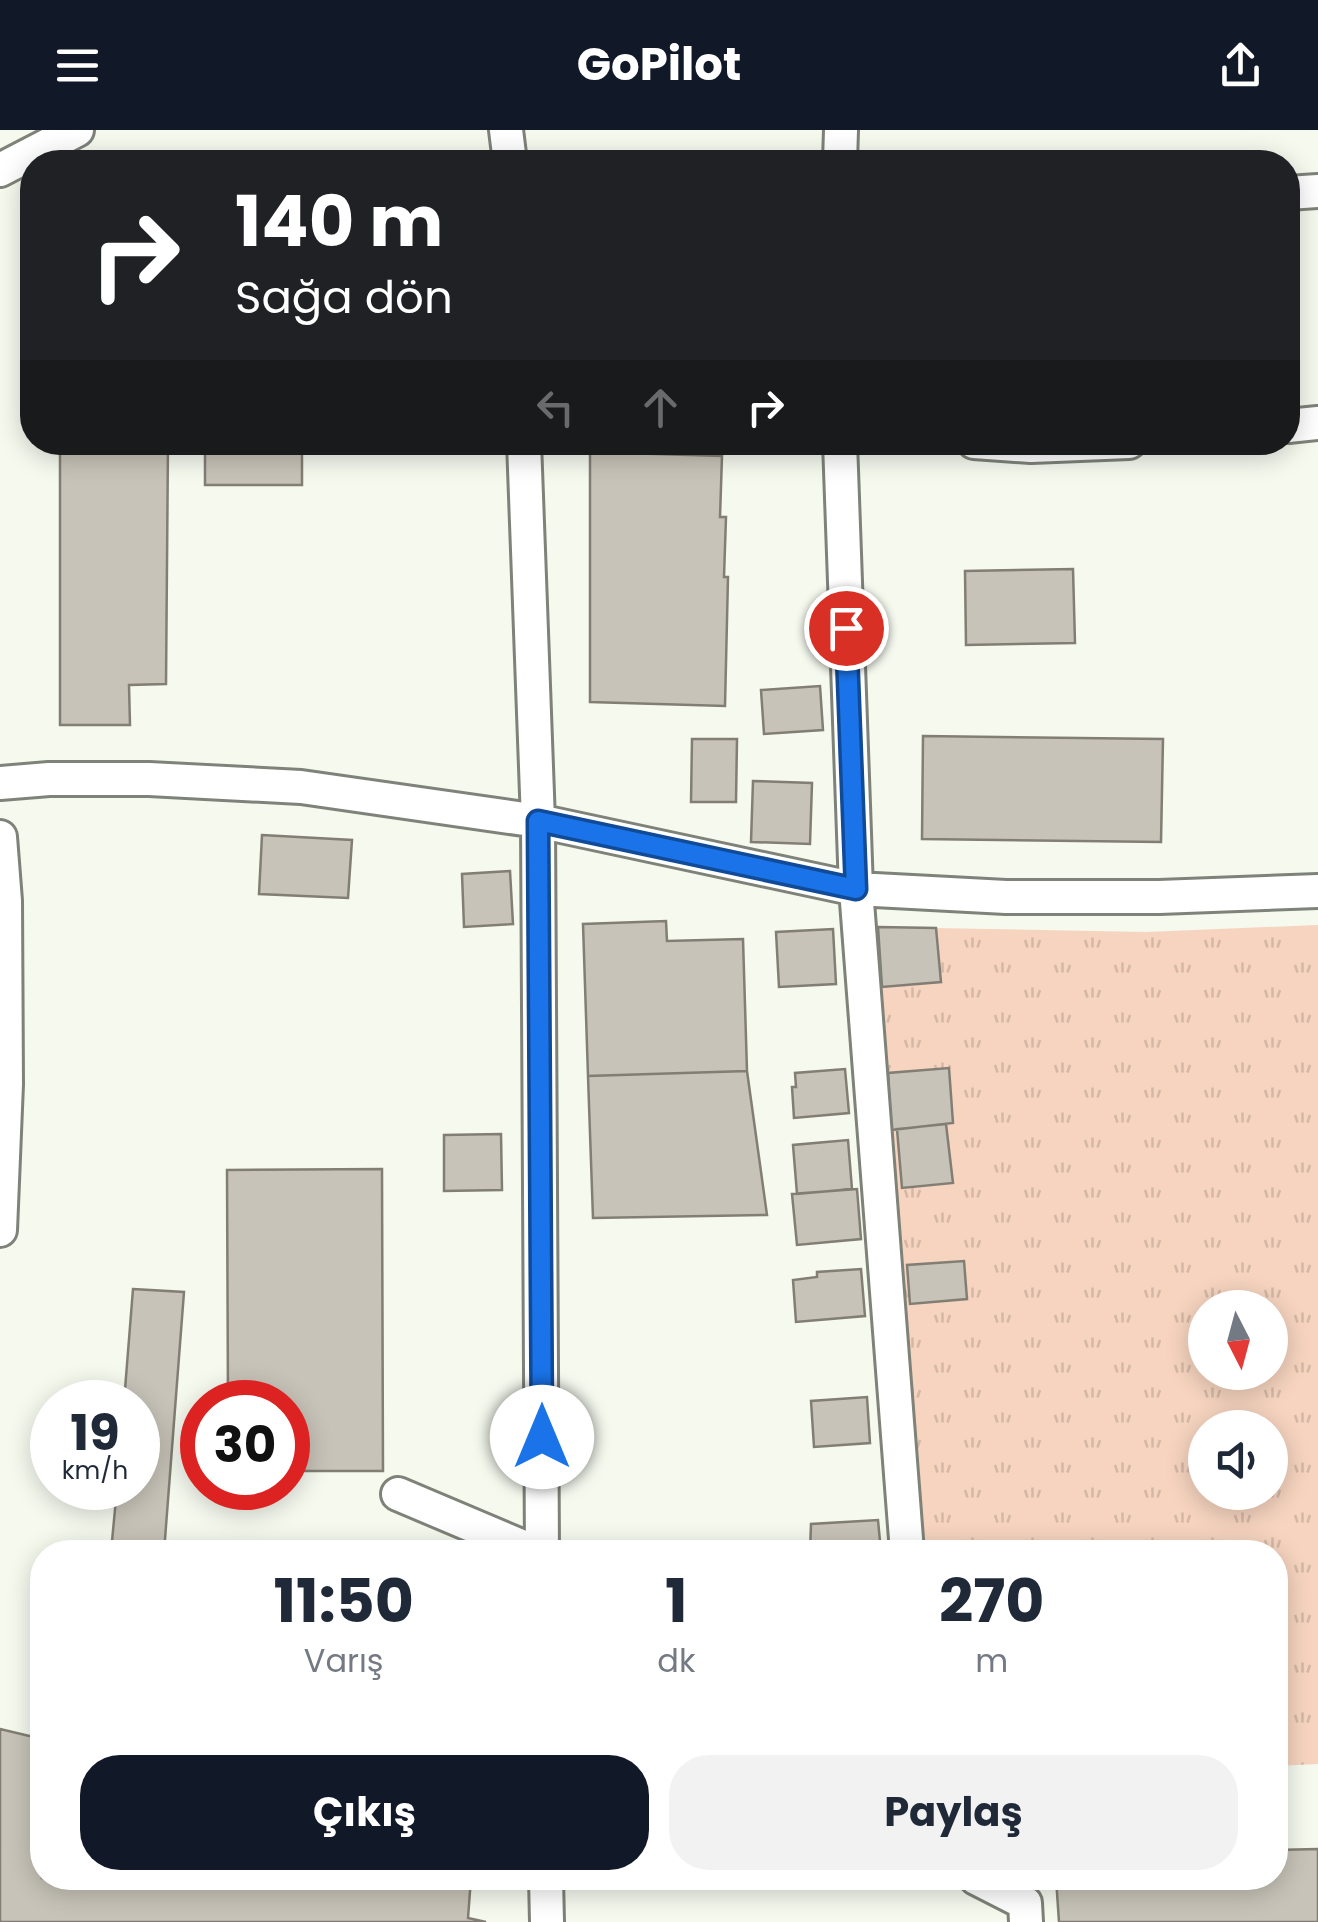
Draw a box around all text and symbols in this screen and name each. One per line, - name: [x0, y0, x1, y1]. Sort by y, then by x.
- text: GoPilot: [577, 33, 741, 96]
- icon: menu: [50, 38, 105, 93]
- icon: share: [1213, 38, 1268, 93]
- text: 140 m: [235, 172, 443, 271]
- icon: right: [70, 190, 200, 320]
- text: Sağa dön: [235, 266, 453, 329]
- icon: left: [528, 380, 583, 435]
- icon: ahead: [633, 380, 688, 435]
- icon: right: [738, 380, 793, 435]
- pin: [804, 586, 889, 671]
- icon: arrive: [819, 601, 874, 656]
- north arrow: [1188, 1290, 1288, 1390]
- map controls: [1188, 1290, 1288, 1510]
- speed limit sign: 30: [180, 1380, 310, 1510]
- position arrow: [490, 1385, 594, 1489]
- text: 19: [70, 1397, 120, 1468]
- button: sound: [1188, 1410, 1288, 1510]
- text: km/h: [62, 1453, 128, 1488]
- text: 11:50: [274, 1559, 414, 1643]
- text: 1: [665, 1559, 688, 1643]
- text: 270: [939, 1559, 1044, 1643]
- text: Varış: [304, 1638, 384, 1683]
- text: dk: [657, 1638, 695, 1683]
- text: m: [975, 1638, 1008, 1683]
- button: Çıkış: [80, 1755, 649, 1870]
- button: Paylaş: [669, 1755, 1238, 1870]

